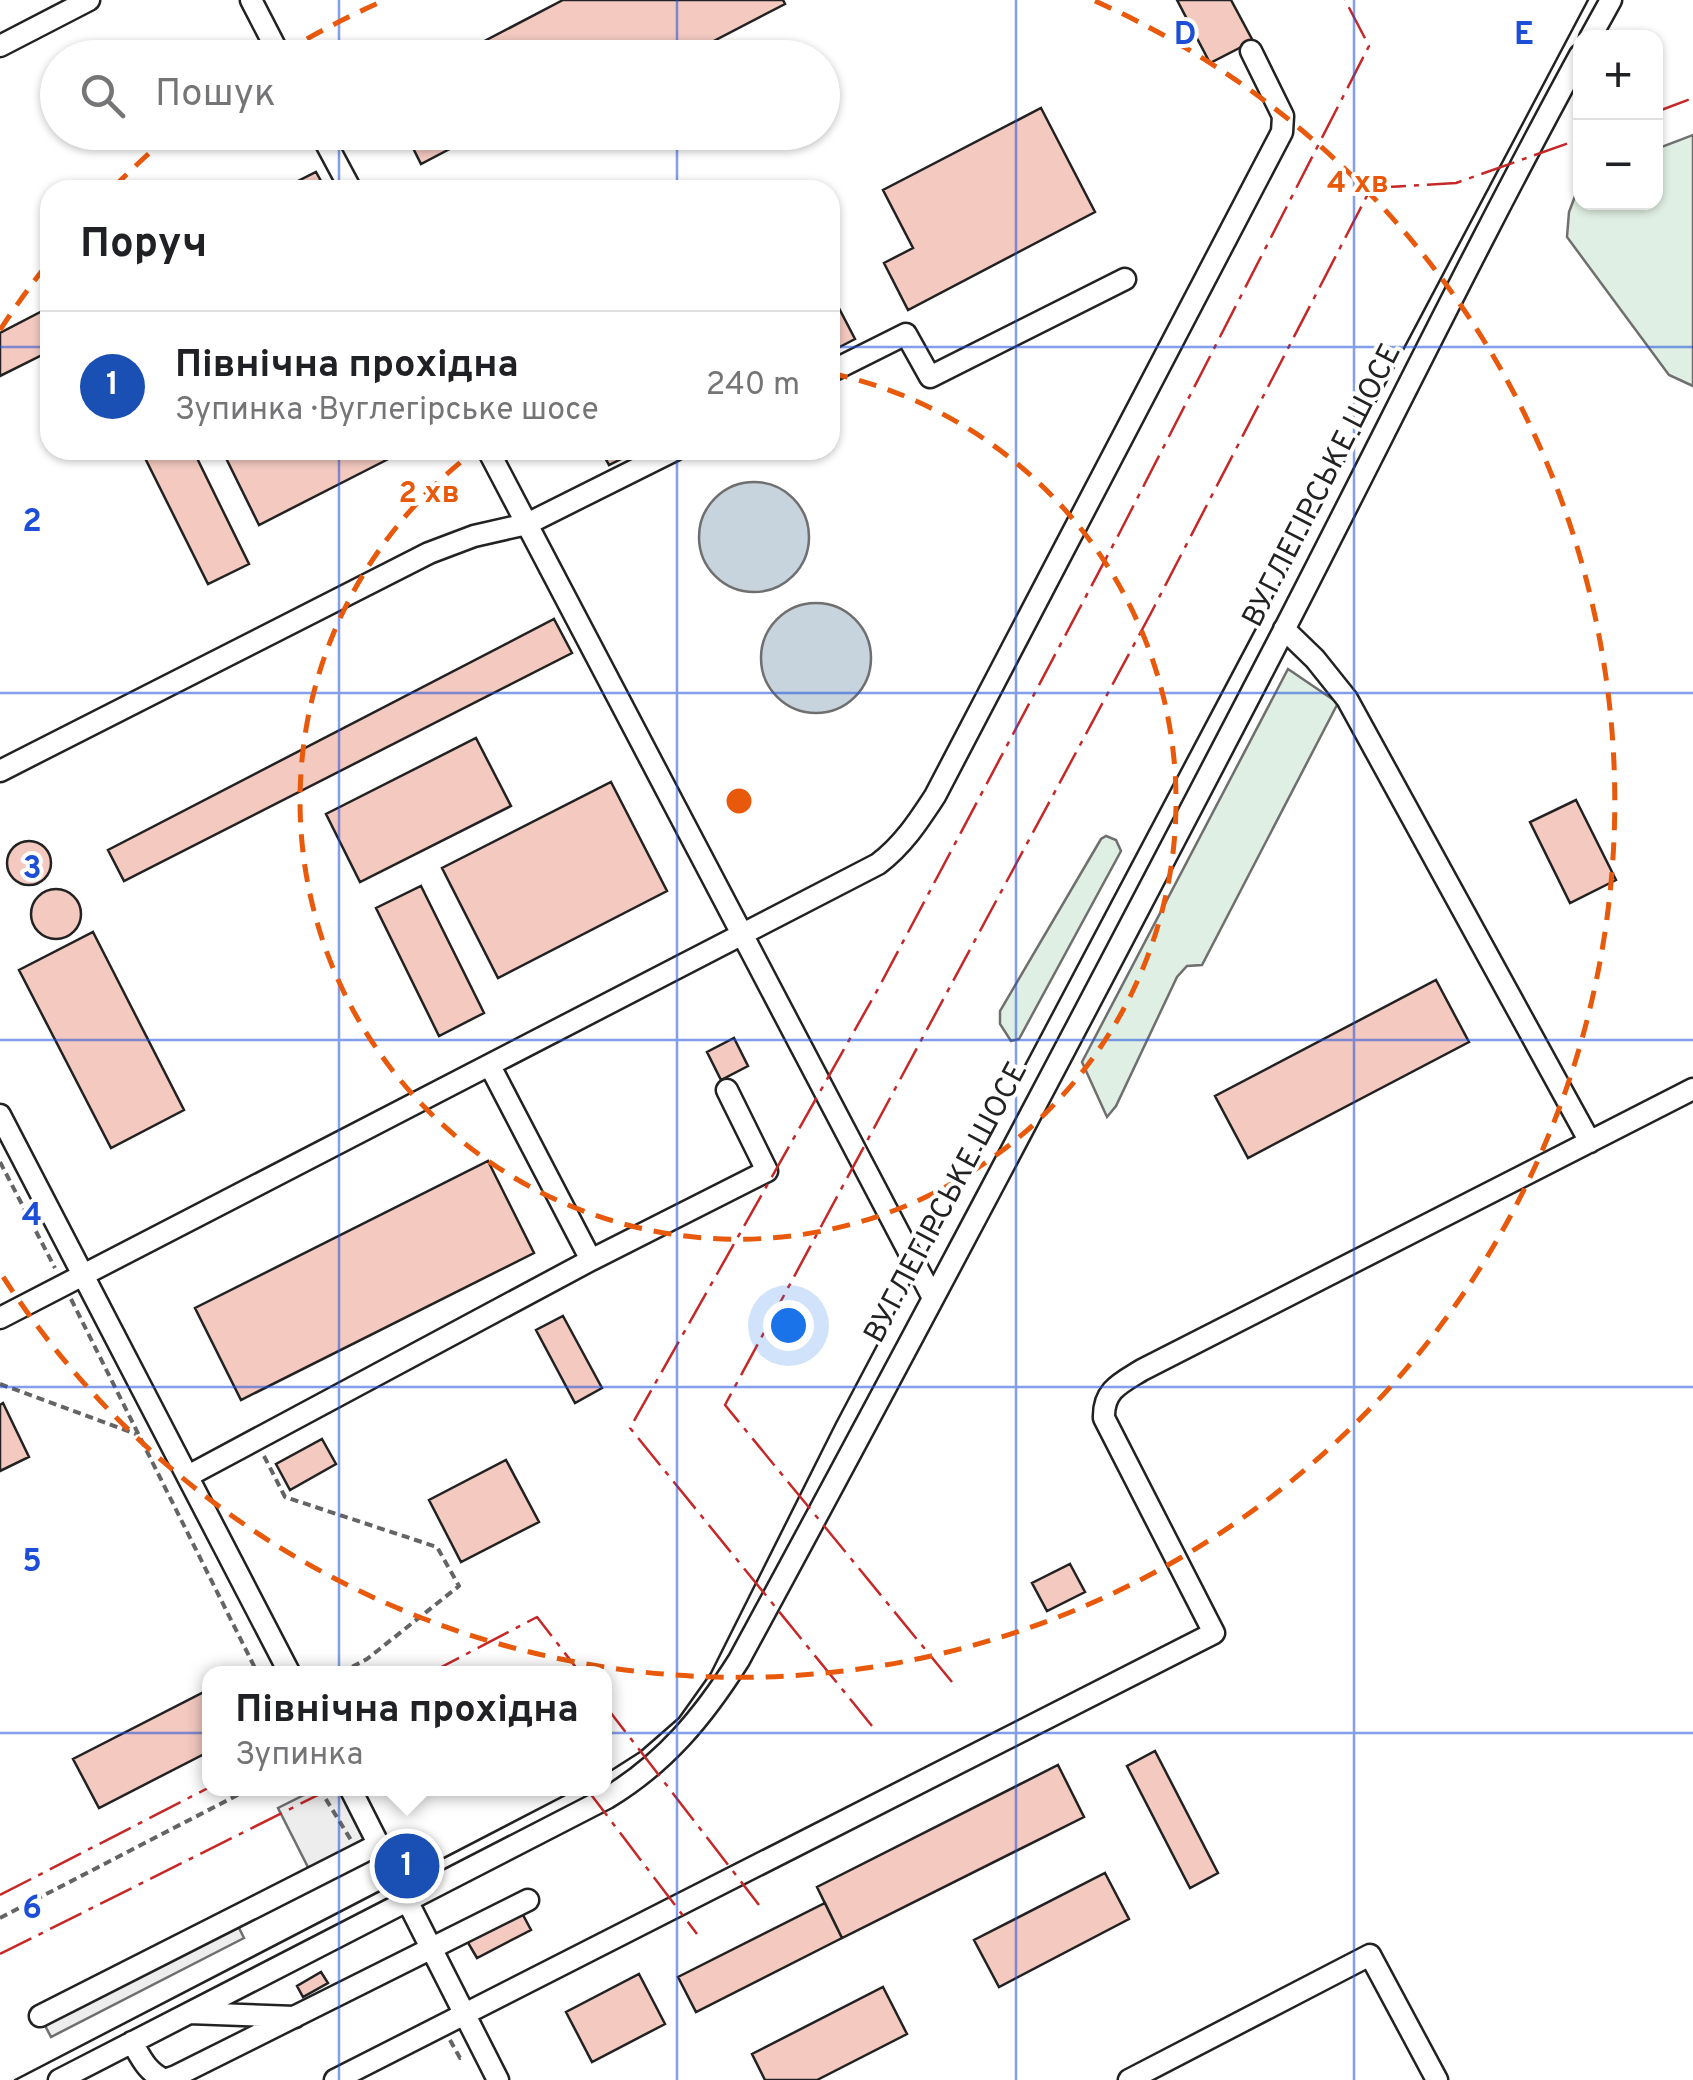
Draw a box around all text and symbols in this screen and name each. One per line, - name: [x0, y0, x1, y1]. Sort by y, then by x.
- text: D: [1174, 16, 1196, 56]
- text: E: [1514, 16, 1534, 56]
- map controls: [1573, 30, 1663, 210]
- button: +: [1573, 30, 1663, 120]
- search box: [40, 40, 840, 150]
- icon: search: [75, 68, 130, 123]
- text: Пошук: [155, 71, 276, 120]
- button: −: [1573, 120, 1663, 210]
- text: 4 хв: [1327, 166, 1389, 203]
- text: Поруч: [80, 219, 207, 272]
- street label: ВУГЛЕГІРСЬКЕ ШОСЕ: [1235, 338, 1411, 634]
- text: Північна прохідна: [175, 342, 519, 391]
- text: 1: [106, 366, 119, 406]
- text: 240 m: [706, 366, 800, 406]
- text: Зупинка · Вуглегірське шосе: [175, 391, 599, 431]
- text: 2 хв: [398, 476, 460, 513]
- text: 2: [22, 503, 42, 543]
- centre of rings: [721, 783, 757, 819]
- text: 3: [22, 850, 42, 890]
- street label: ВУГЛЕГІРСЬКЕ ШОСЕ: [857, 1056, 1037, 1350]
- text: 4: [22, 1197, 42, 1237]
- your location: [763, 1300, 814, 1351]
- text: 5: [22, 1543, 42, 1583]
- popup: [202, 1666, 612, 1796]
- text: Північна прохідна: [235, 1687, 579, 1736]
- text: Зупинка: [235, 1736, 363, 1776]
- pin: 1: [374, 1828, 440, 1904]
- text: 6: [22, 1890, 42, 1930]

